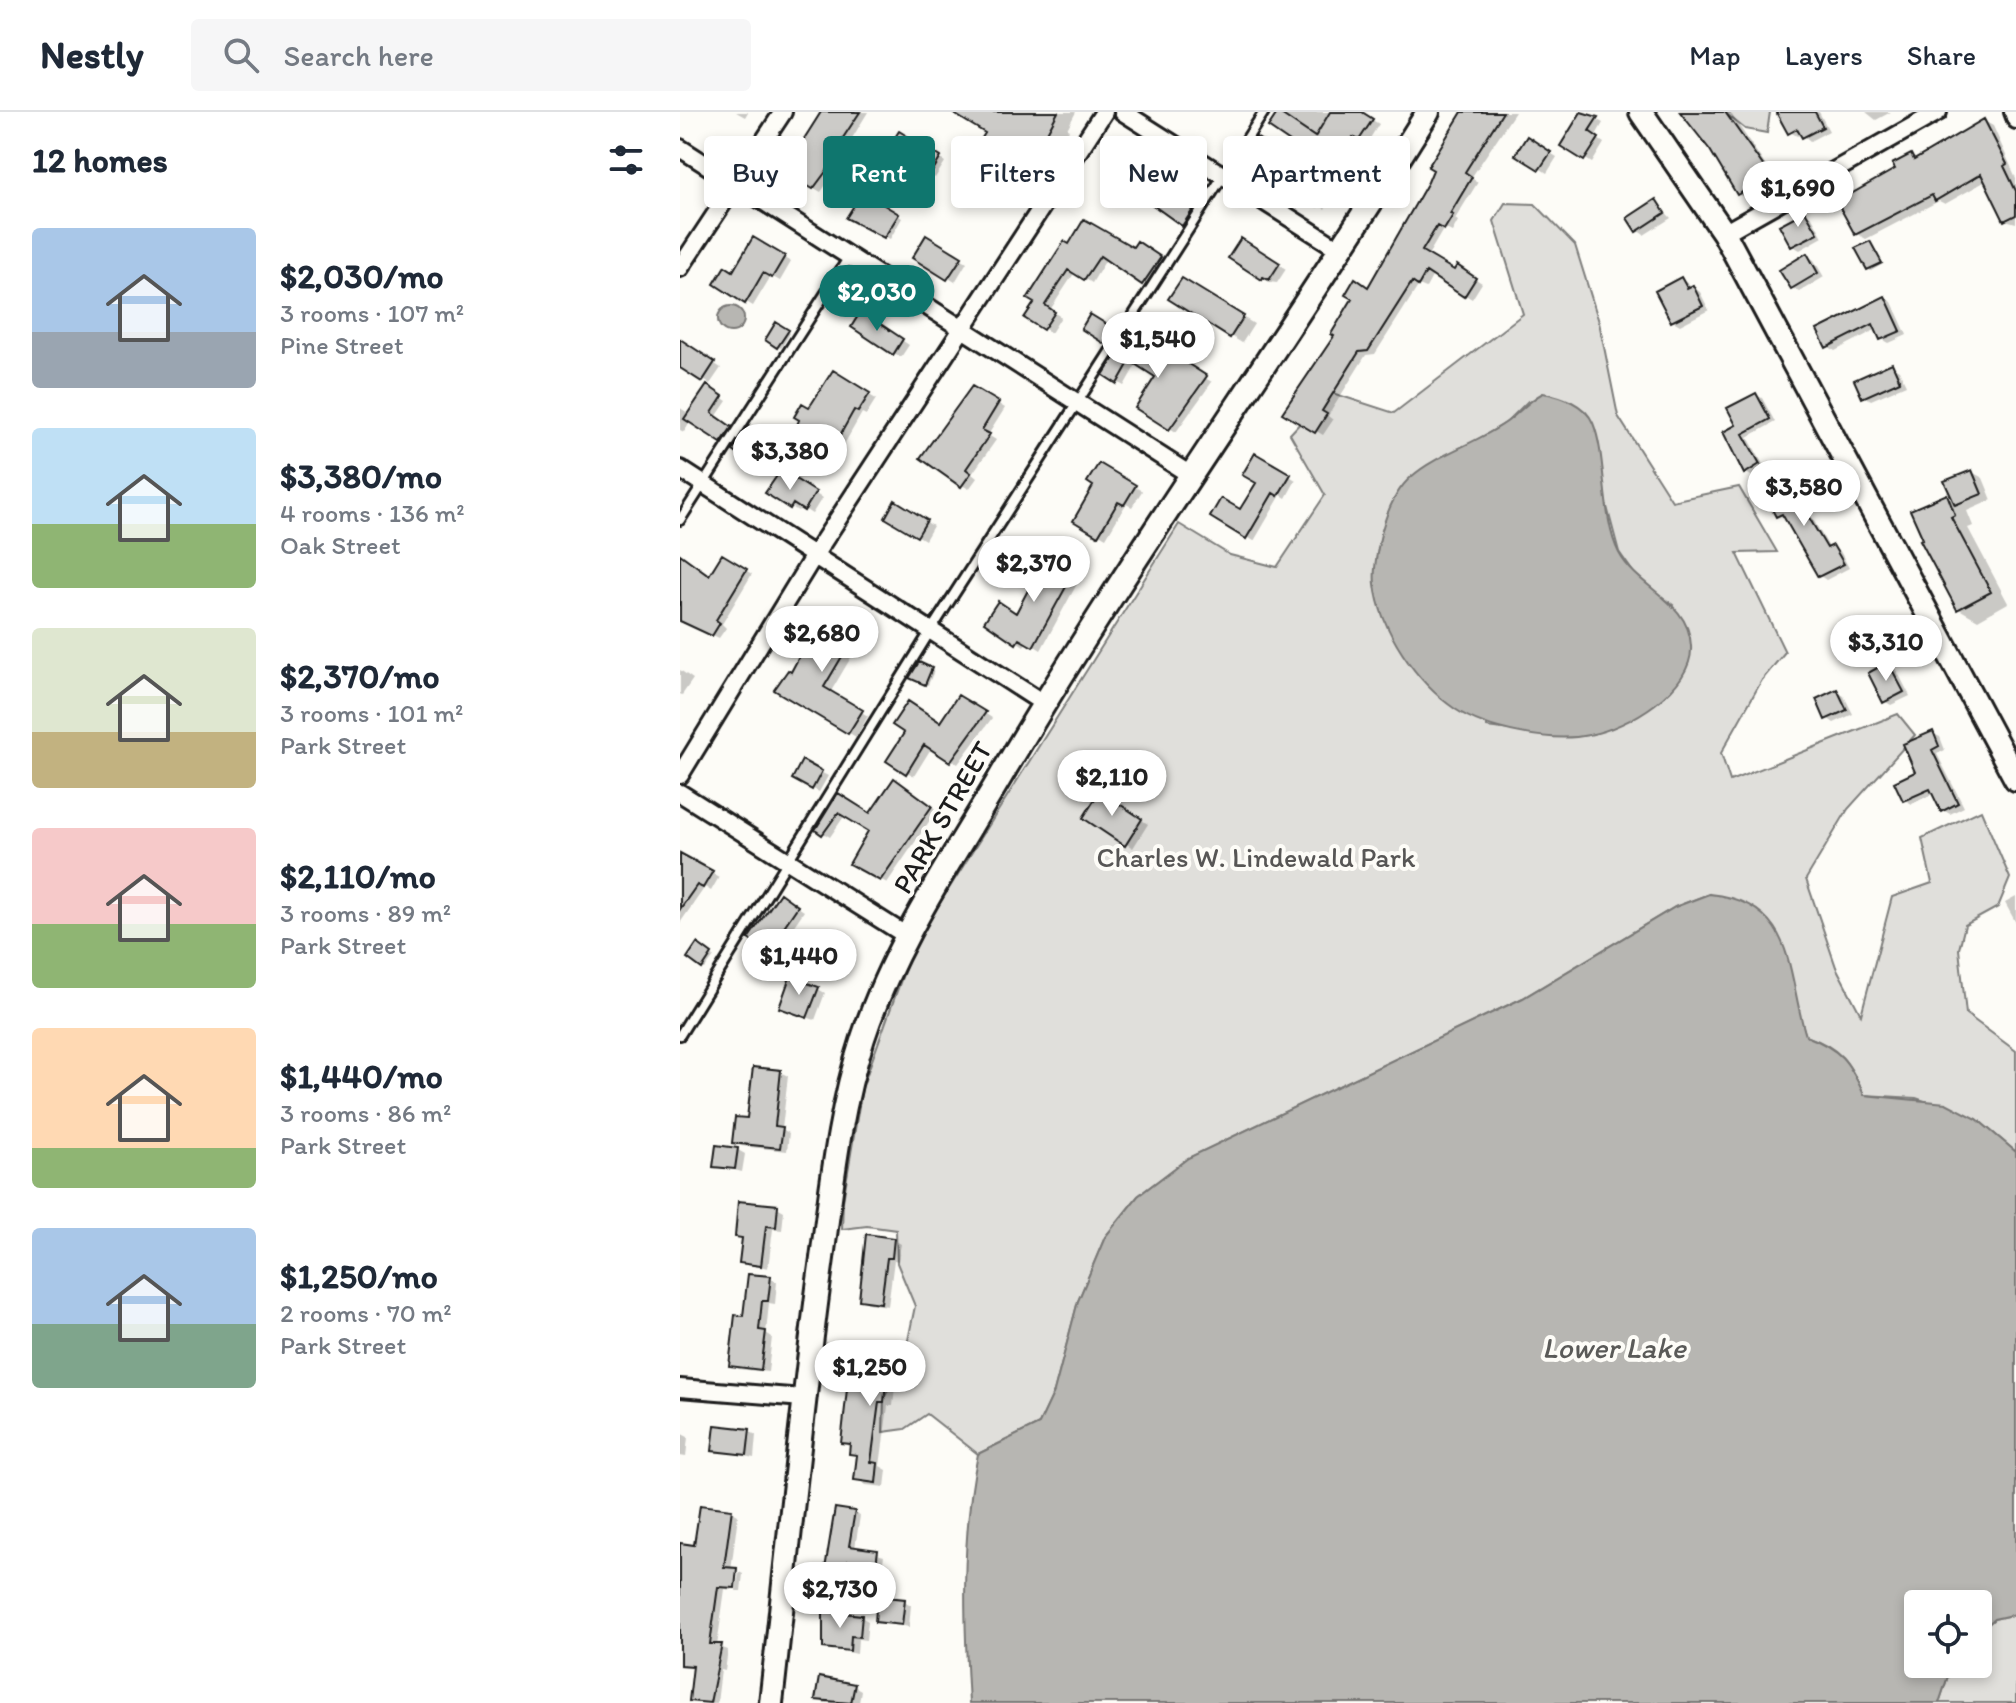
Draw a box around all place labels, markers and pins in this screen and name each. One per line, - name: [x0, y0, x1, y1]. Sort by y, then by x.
- pin: $1,690: [1733, 161, 1863, 229]
- pin: $2,030: [812, 265, 942, 333]
- pin: $1,540: [1093, 312, 1223, 380]
- pin: $3,380: [725, 424, 855, 492]
- pin: $3,580: [1739, 460, 1869, 528]
- pin: $2,370: [969, 536, 1099, 604]
- pin: $2,680: [757, 606, 887, 674]
- pin: $3,310: [1821, 615, 1951, 683]
- pin: $2,110: [1047, 750, 1177, 818]
- pin: $1,440: [734, 929, 864, 997]
- pin: $1,250: [805, 1340, 935, 1408]
- pin: $2,730: [775, 1562, 905, 1630]

